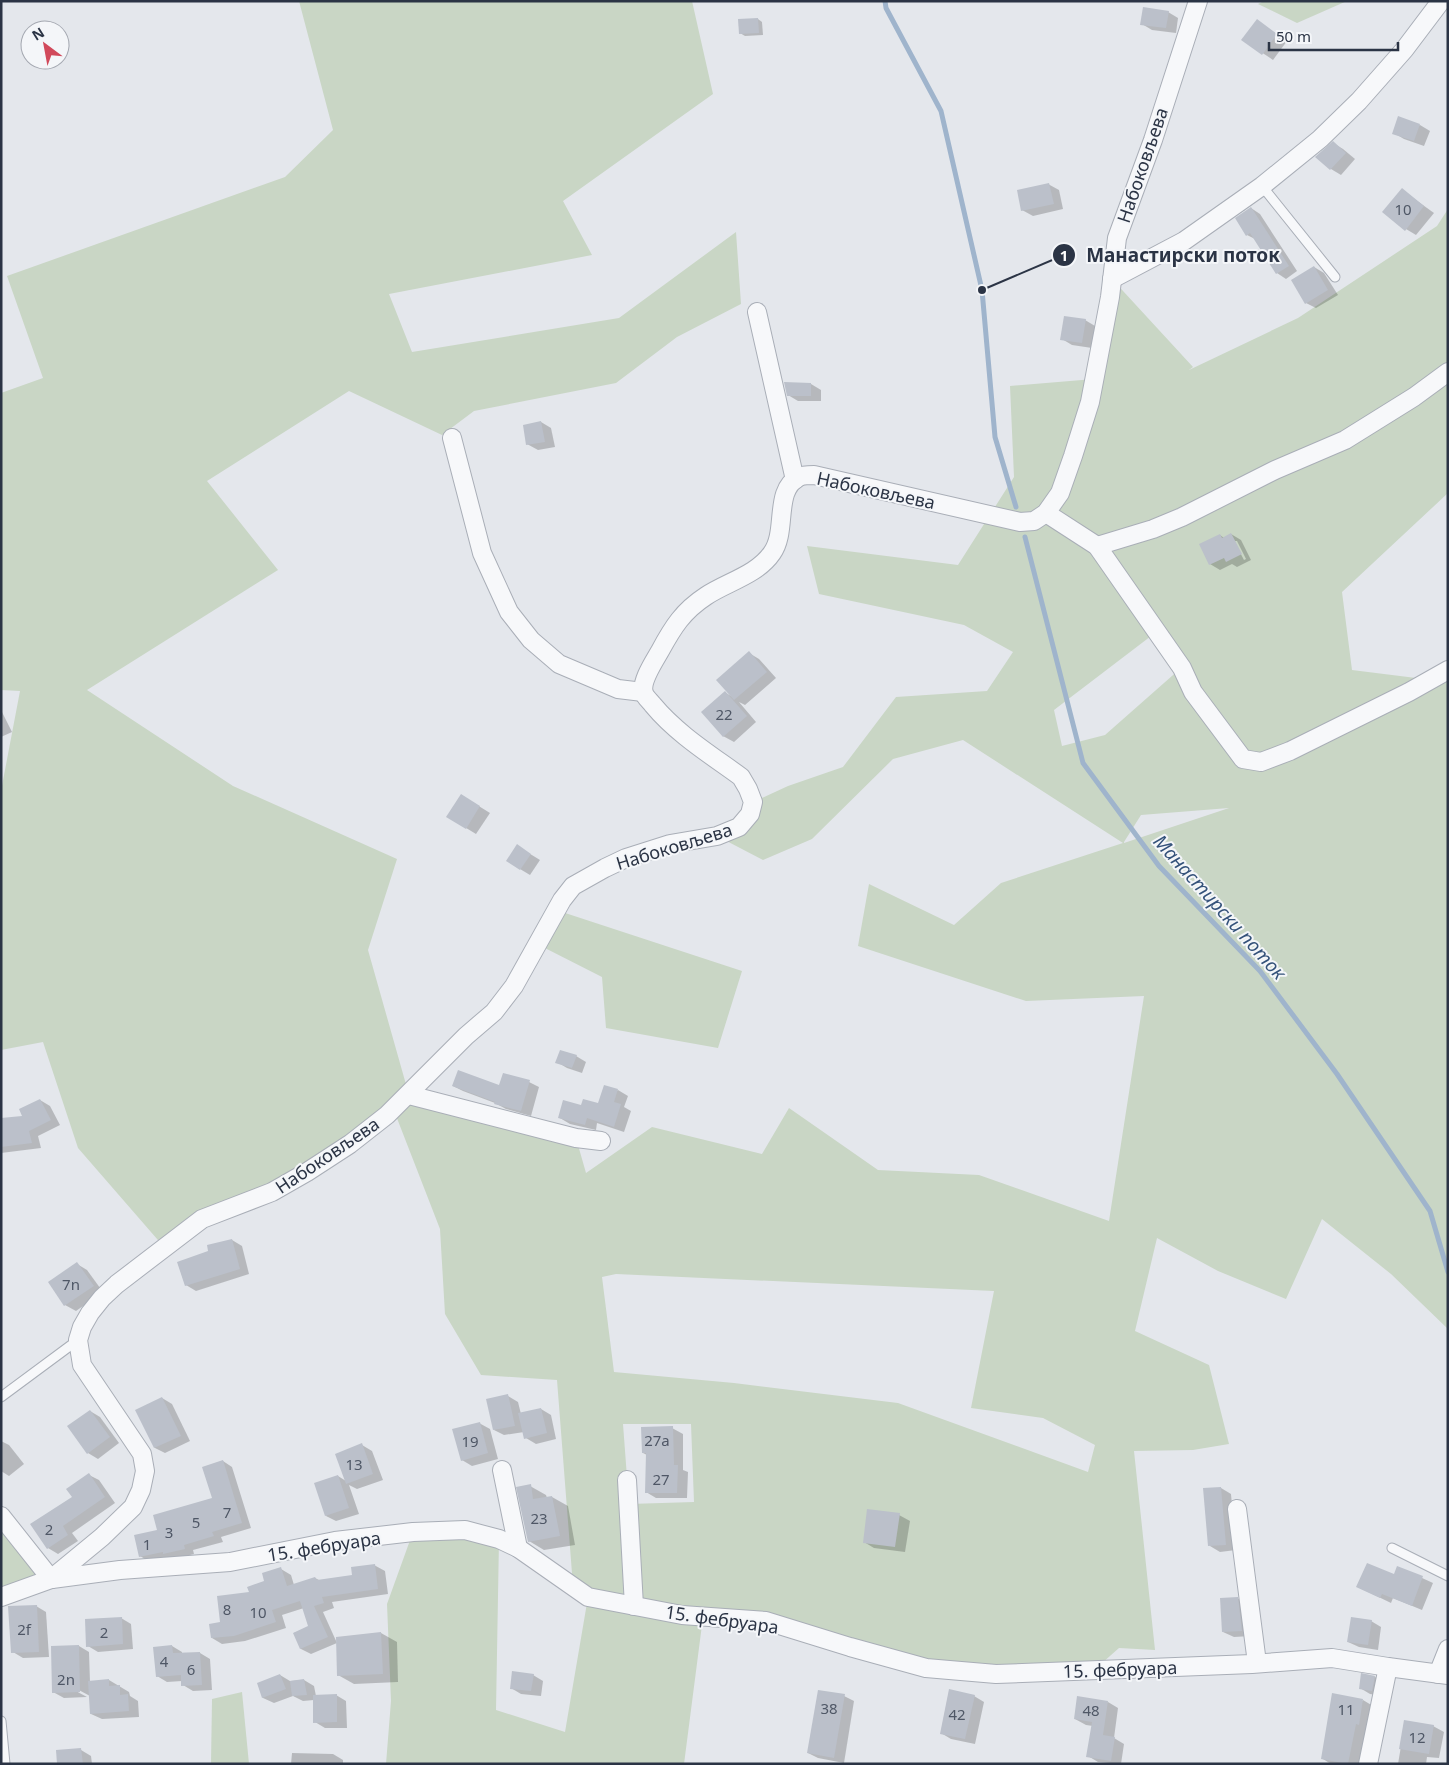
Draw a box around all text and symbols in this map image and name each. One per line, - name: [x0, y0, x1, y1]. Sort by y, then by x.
- north arrow: [20, 20, 70, 70]
- scale bar: [1269, 20, 1398, 52]
- text: N: [28, 22, 48, 45]
- text: 50 m: [1276, 26, 1311, 46]
- street label: Набоковљева: [1111, 104, 1173, 226]
- house number: 10: [1394, 199, 1412, 219]
- callout: Манастирски поток: [1051, 238, 1290, 272]
- text: Манастирски поток: [1086, 242, 1280, 268]
- text: 1: [1060, 245, 1068, 265]
- street label: Набоковљева: [815, 466, 937, 514]
- house number: 22: [715, 704, 733, 724]
- street label: Набоковљева: [613, 817, 735, 875]
- water label: Манастирски поток: [1148, 829, 1293, 986]
- street label: Набоковљева: [270, 1111, 384, 1199]
- house number: 7n: [62, 1274, 80, 1294]
- house number: 27a: [644, 1430, 670, 1450]
- house number: 19: [461, 1431, 479, 1451]
- house number: 13: [345, 1454, 363, 1474]
- house number: 27: [652, 1469, 670, 1489]
- house number: 7: [223, 1502, 231, 1522]
- house number: 23: [530, 1508, 548, 1528]
- house number: 5: [192, 1512, 200, 1532]
- house number: 2: [45, 1519, 53, 1539]
- house number: 3: [165, 1522, 173, 1542]
- street label: 15. фебруара: [266, 1525, 382, 1567]
- house number: 1: [143, 1534, 151, 1554]
- house number: 8: [223, 1599, 231, 1619]
- street label: 15. фебруара: [664, 1599, 780, 1639]
- house number: 10: [249, 1602, 267, 1622]
- house number: 2f: [17, 1619, 32, 1639]
- house number: 2: [100, 1622, 108, 1642]
- house number: 4: [160, 1651, 169, 1671]
- street label: 15. фебруара: [1062, 1655, 1178, 1683]
- house number: 6: [187, 1659, 195, 1679]
- house number: 2n: [57, 1669, 75, 1689]
- house number: 38: [820, 1698, 838, 1718]
- house number: 11: [1337, 1699, 1355, 1719]
- house number: 48: [1082, 1700, 1100, 1720]
- house number: 42: [948, 1704, 966, 1724]
- house number: 12: [1408, 1727, 1426, 1747]

